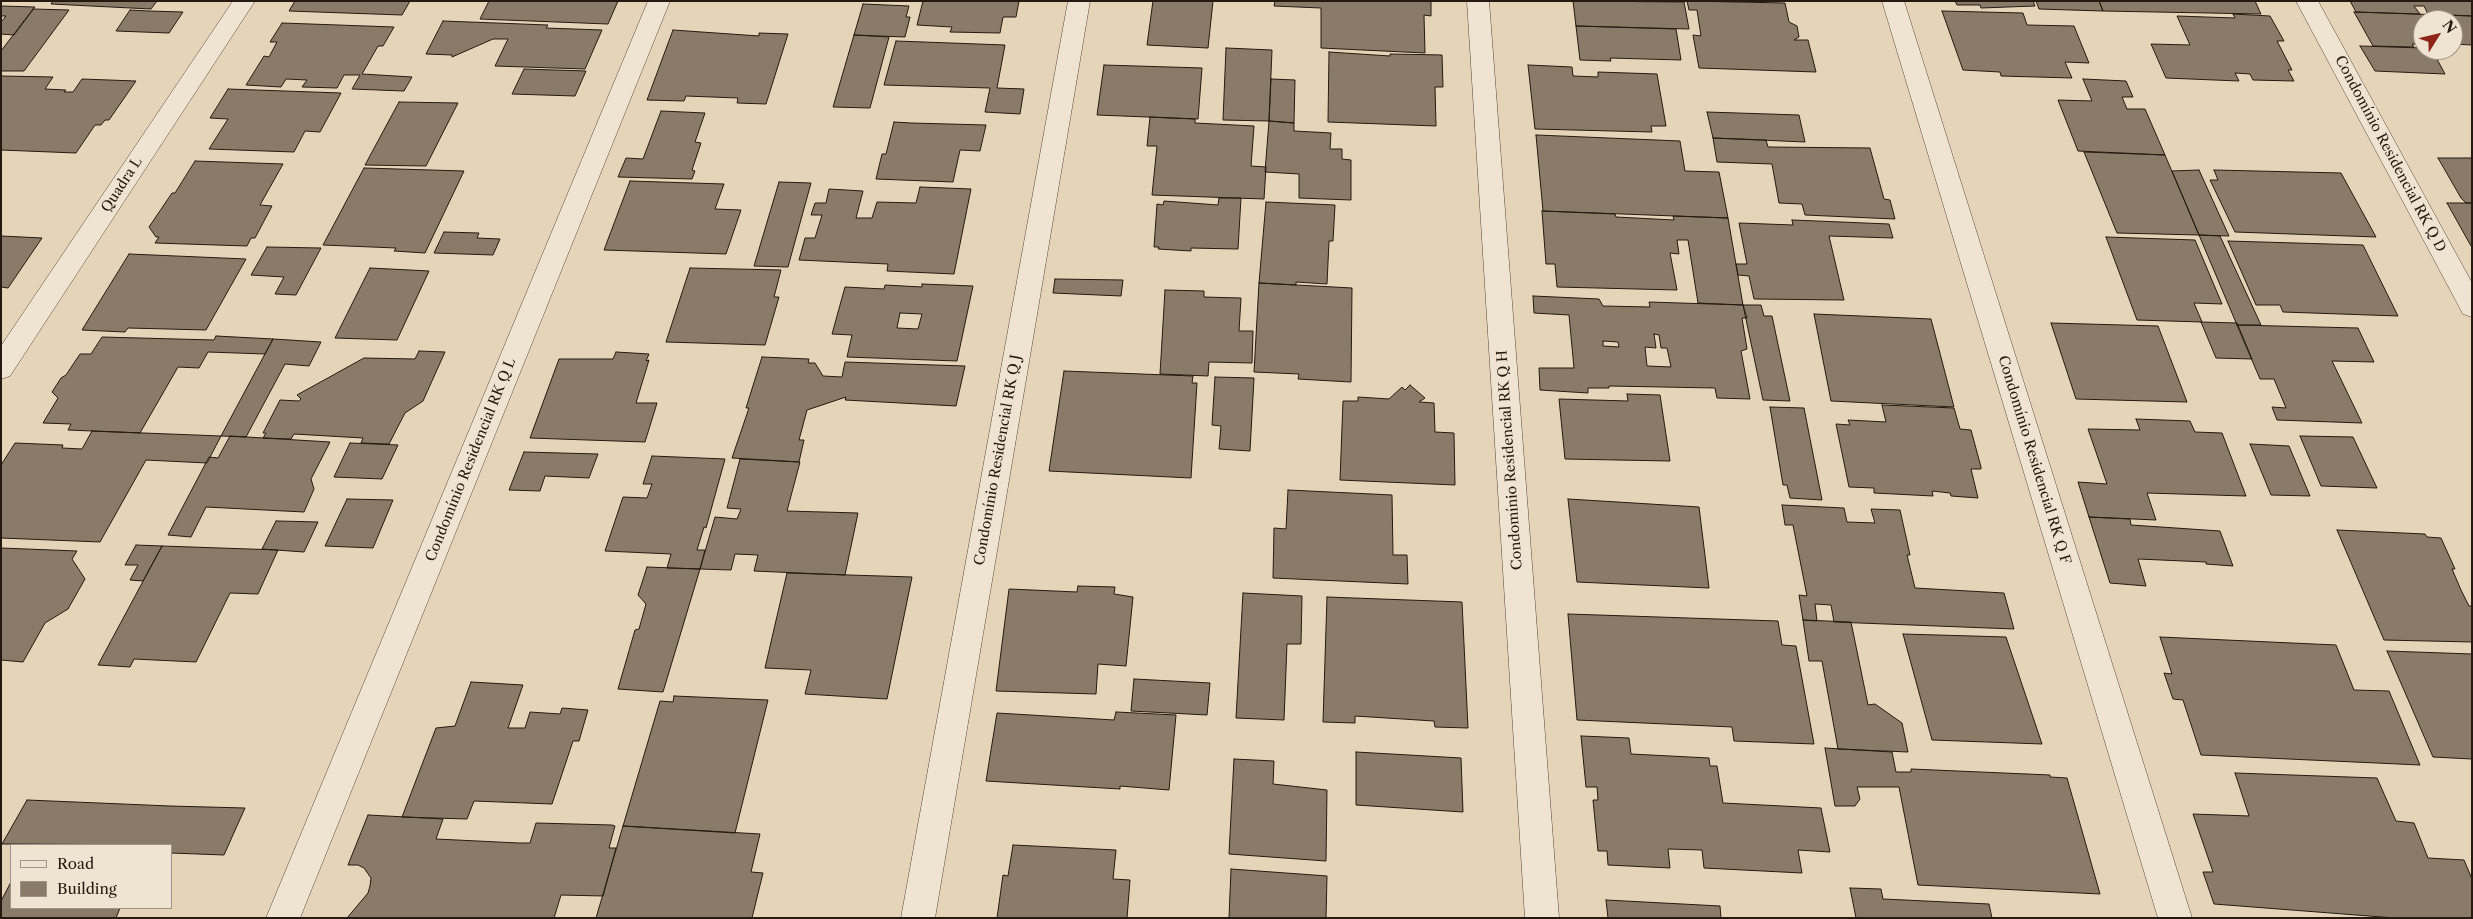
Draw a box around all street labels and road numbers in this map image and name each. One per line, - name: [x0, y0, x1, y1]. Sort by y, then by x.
- street label: Condomínio Residencial RK Q D: [2331, 53, 2449, 255]
- street label: Quadra L: [98, 154, 146, 216]
- street label: Condomínio Residencial RK Q H: [1494, 349, 1526, 571]
- street label: Condomínio Residencial RK Q J: [971, 353, 1025, 567]
- street label: Condomínio Residencial RK Q F: [1994, 354, 2074, 566]
- street label: Condomínio Residencial RK Q L: [422, 356, 520, 564]

